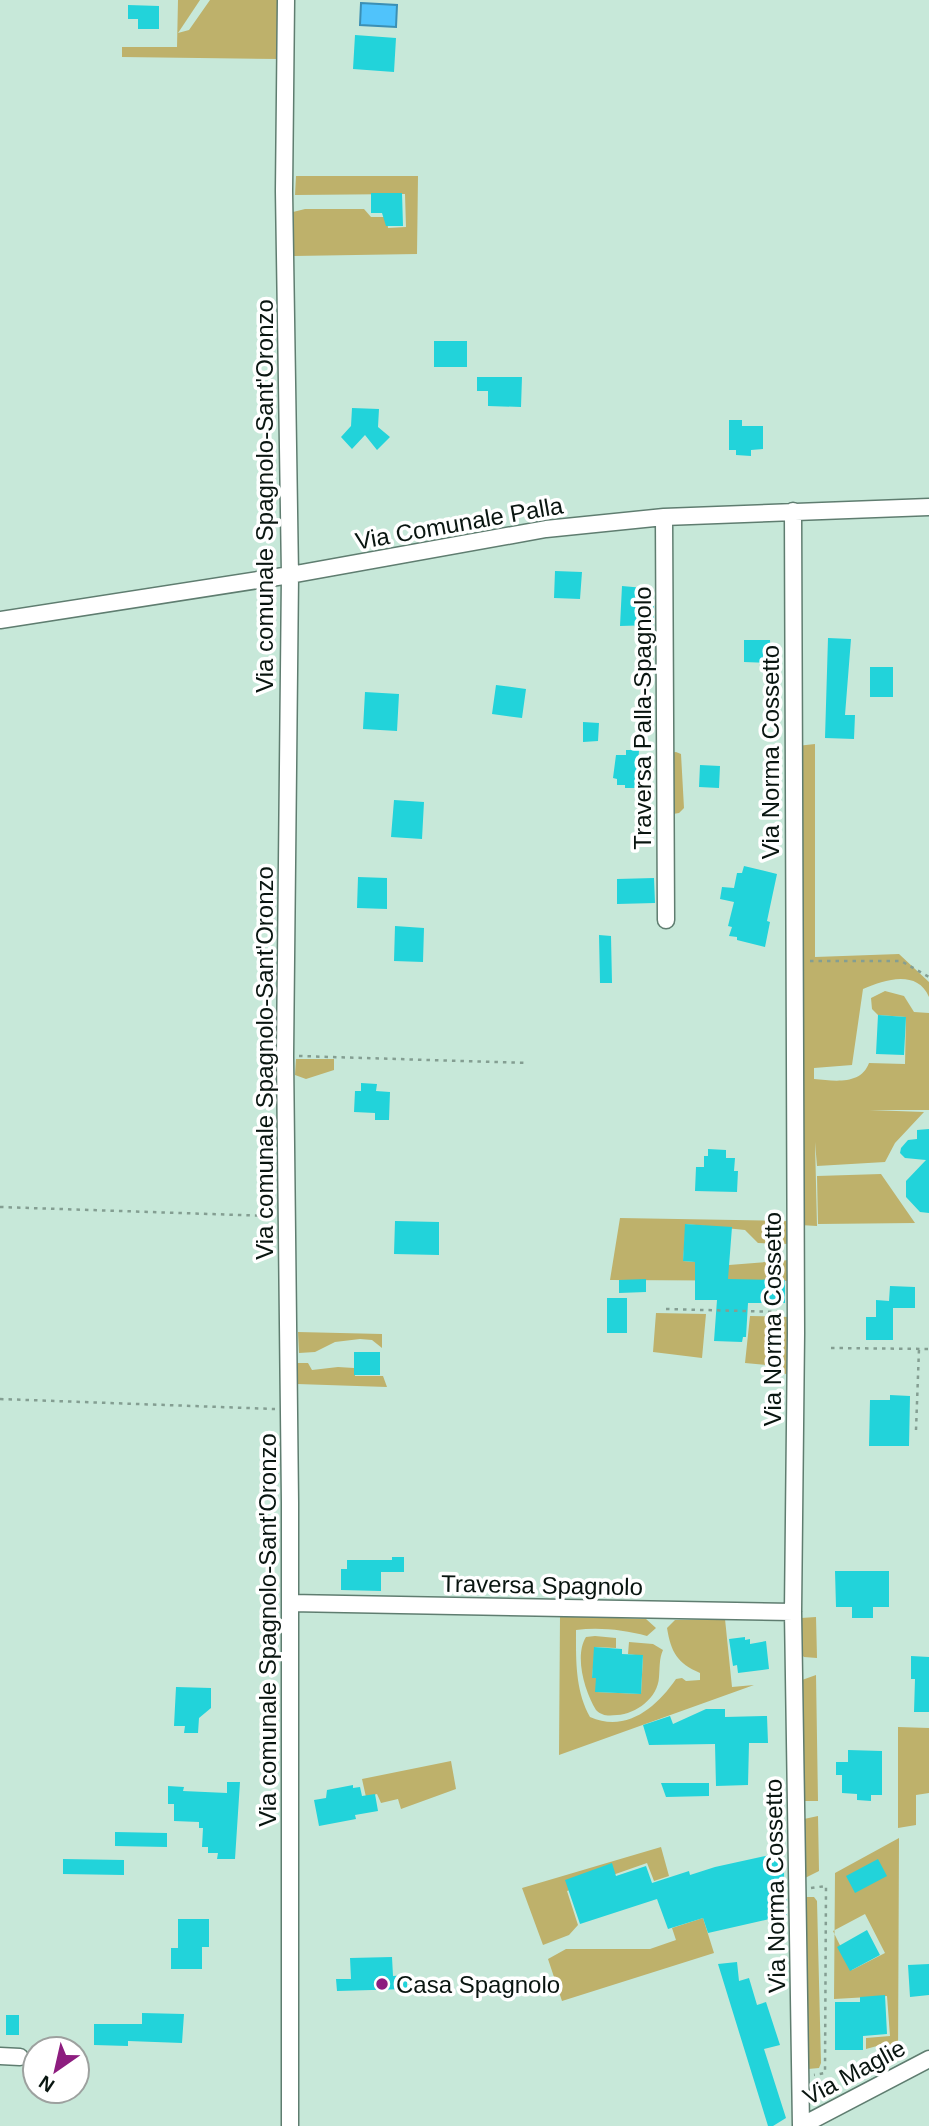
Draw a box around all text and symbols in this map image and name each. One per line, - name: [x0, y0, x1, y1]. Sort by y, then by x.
- street label: Via comunale Spagnolo-Sant'Oronzo: [251, 299, 278, 693]
- street label: Via Comunale Palla: [353, 491, 566, 555]
- street label: Traversa Palla-Spagnolo: [629, 586, 656, 850]
- street label: Via Norma Cossetto: [757, 645, 784, 859]
- street label: Via comunale Spagnolo-Sant'Oronzo: [251, 866, 278, 1260]
- street label: Via Norma Cossetto: [759, 1212, 786, 1426]
- street label: Via comunale Spagnolo-Sant'Oronzo: [254, 1433, 281, 1827]
- street label: Traversa Spagnolo: [441, 1570, 643, 1600]
- street label: Via Norma Cossetto: [760, 1779, 790, 1993]
- place label: Casa Spagnolo: [396, 1971, 560, 1998]
- marker: Casa Spagnolo: [374, 1976, 390, 1992]
- street label: Via Maglie: [798, 2034, 910, 2110]
- north arrow: [21, 2035, 91, 2105]
- text: N: [35, 2071, 58, 2096]

